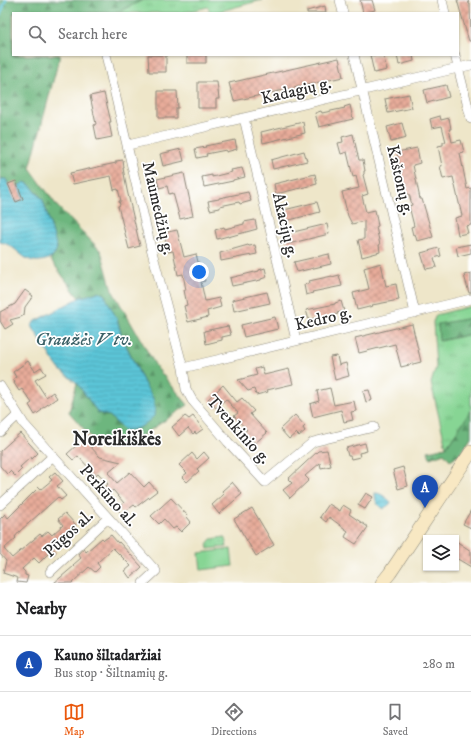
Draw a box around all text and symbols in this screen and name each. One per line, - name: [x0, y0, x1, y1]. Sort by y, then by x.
- search box: [12, 12, 459, 56]
- icon: search: [26, 23, 48, 45]
- text: Search here: [58, 25, 127, 44]
- street label: Kadagių g.: [259, 72, 334, 110]
- street label: Kaštonų g.: [381, 143, 419, 218]
- street label: Maumedžių g.: [137, 159, 179, 257]
- street label: Akacijų g.: [267, 190, 303, 260]
- your location: [189, 262, 209, 282]
- street label: Kedro g.: [293, 302, 354, 336]
- water label: Graužės V tv.: [35, 329, 133, 351]
- street label: Tvenkinio g.: [201, 390, 275, 469]
- district label: Noreikiškės: [73, 428, 162, 451]
- street label: Perkūno al.: [74, 460, 142, 531]
- pin: A: [412, 475, 438, 508]
- street label: Pūgos al.: [39, 505, 98, 562]
- map controls: [423, 535, 459, 571]
- button: layers: [423, 535, 459, 571]
- text: Nearby: [16, 598, 66, 620]
- text: Kauno šiltadaržiai: [54, 646, 161, 665]
- text: A: [25, 656, 33, 672]
- text: 280 m: [423, 656, 455, 672]
- text: Bus stop · Šiltnamių g.: [54, 665, 168, 681]
- tab: Map: [63, 701, 85, 739]
- tab: Directions: [211, 701, 257, 739]
- tab: Saved: [383, 701, 408, 739]

